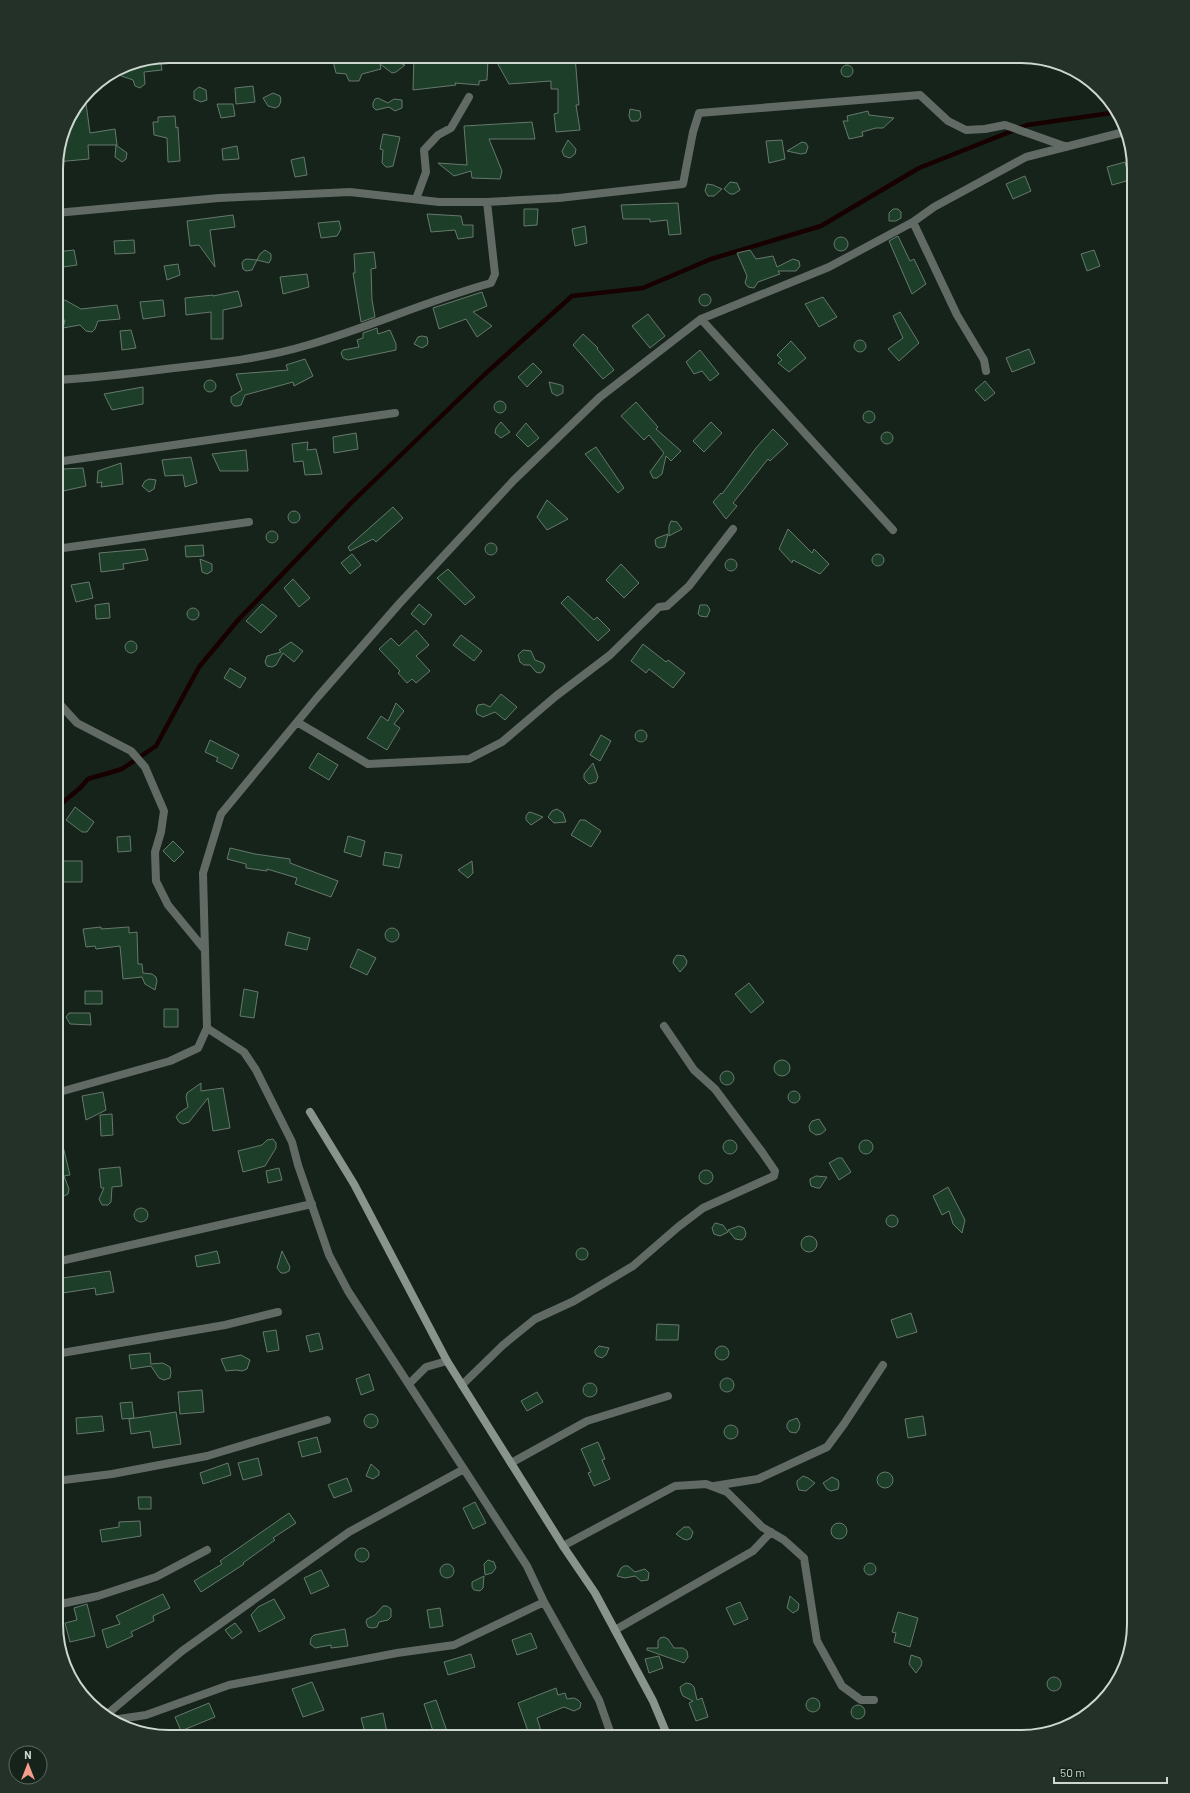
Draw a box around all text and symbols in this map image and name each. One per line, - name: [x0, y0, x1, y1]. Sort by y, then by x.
- north arrow: [8, 1745, 48, 1785]
- text: N: [24, 1748, 32, 1761]
- scale bar: [1054, 1759, 1167, 1785]
- text: 50 m: [1060, 1765, 1085, 1779]

